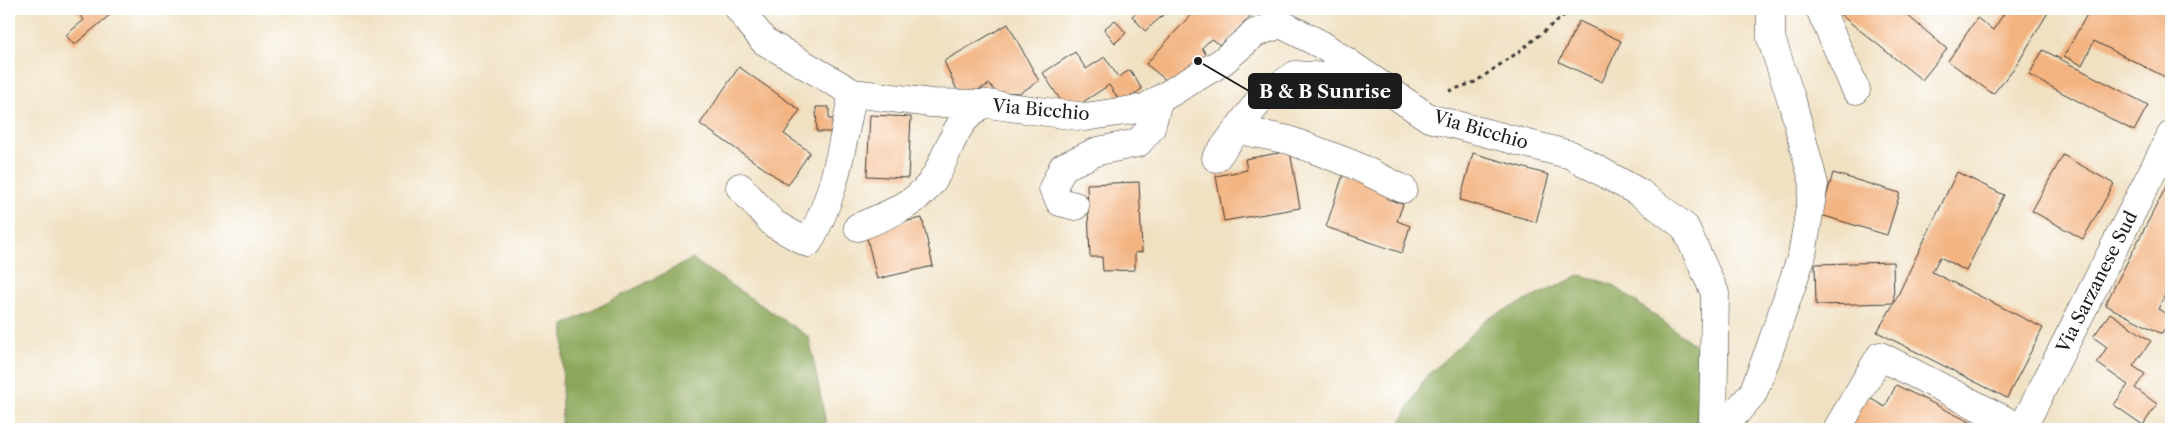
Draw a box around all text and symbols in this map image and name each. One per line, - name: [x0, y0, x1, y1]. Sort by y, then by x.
- callout: B & B Sunrise: [1249, 74, 1401, 108]
- text: B & B Sunrise: [1259, 80, 1391, 103]
- street label: Via Bicchio: [991, 95, 1090, 125]
- street label: Via Bicchio: [1430, 106, 1531, 154]
- street label: Via Sarzanese Sud: [2051, 207, 2142, 357]

